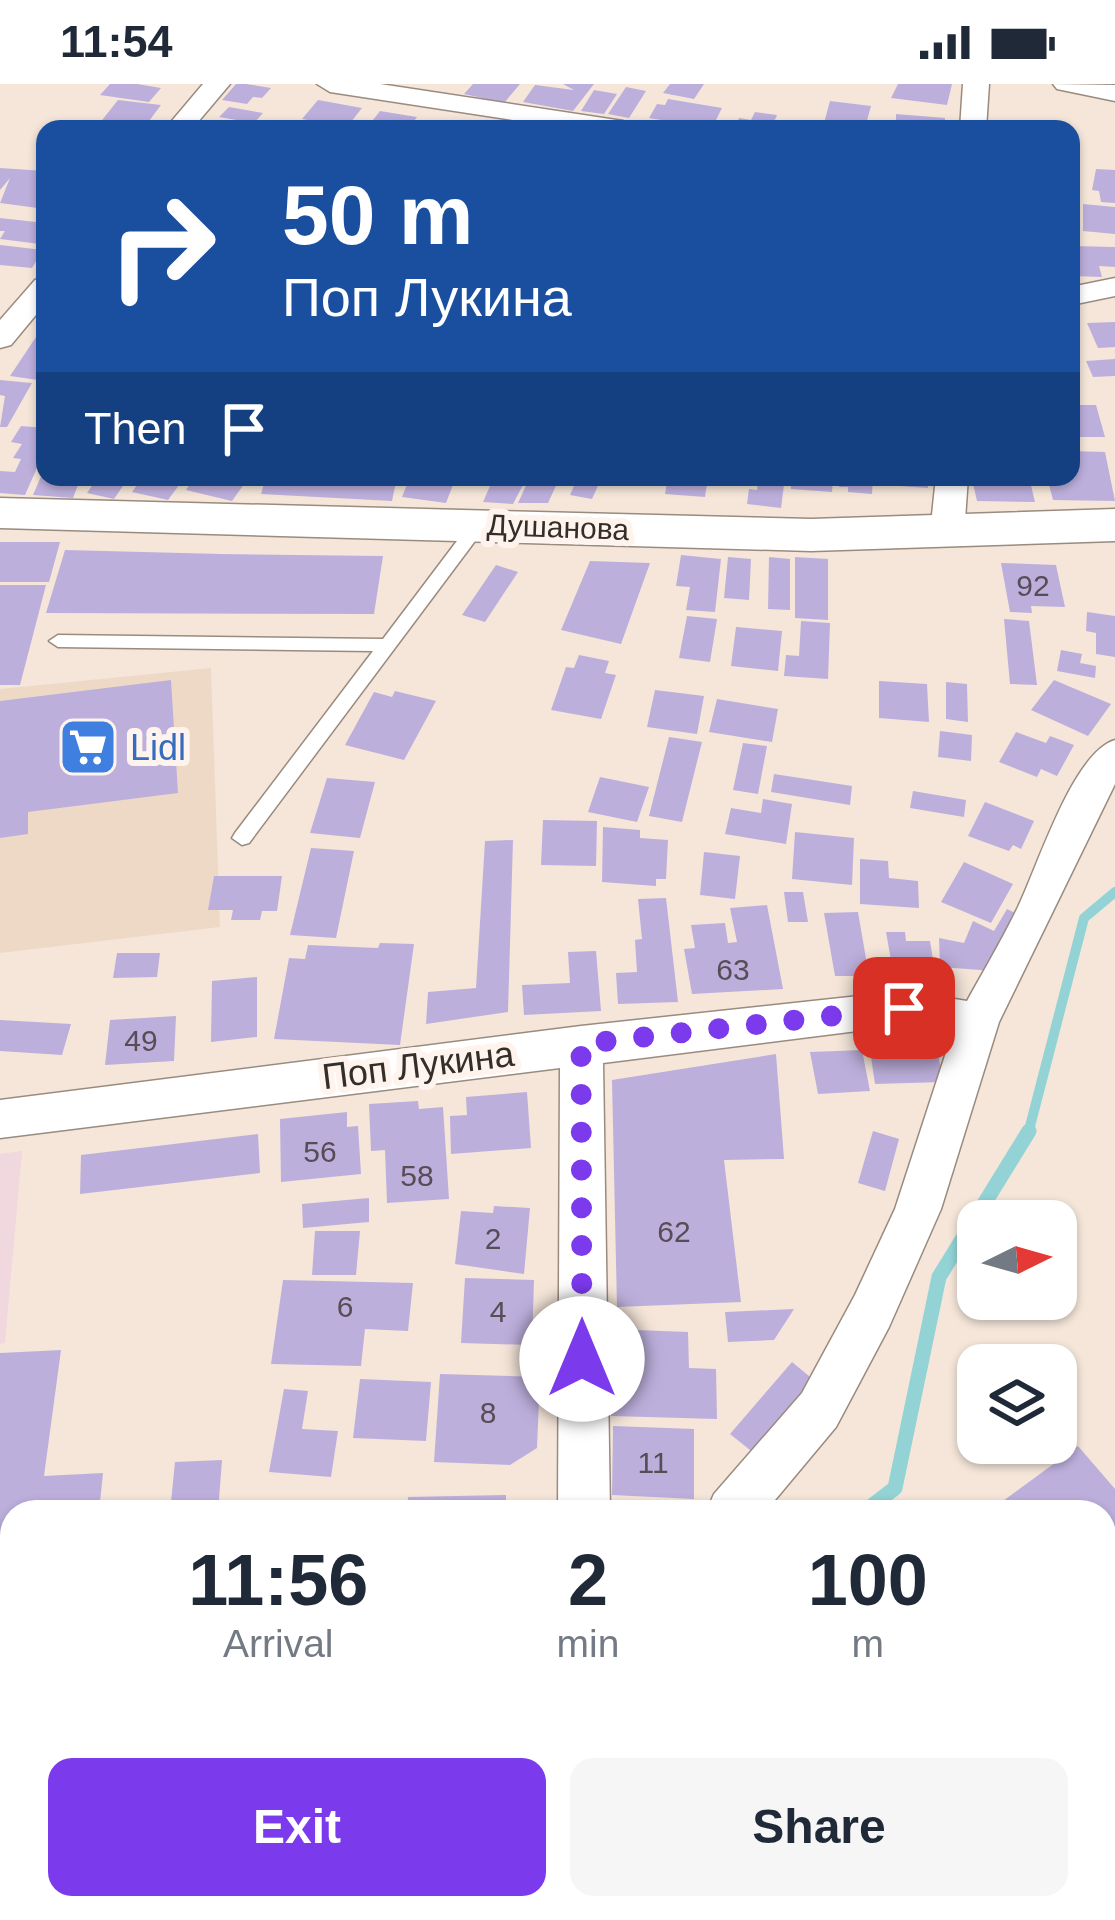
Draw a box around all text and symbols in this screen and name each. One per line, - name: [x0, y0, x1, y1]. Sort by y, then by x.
- text: 11:54: [60, 16, 173, 67]
- icon: right: [84, 168, 240, 324]
- text: 50 m: [282, 168, 473, 262]
- text: Поп Лукина: [282, 267, 572, 327]
- icon: arrive: [211, 396, 277, 462]
- text: Then: [84, 403, 187, 454]
- street label: Душанова: [486, 508, 630, 546]
- house number: 92: [1016, 569, 1050, 602]
- supermarket icon: Lidl: [57, 716, 119, 778]
- place label: Lidl: [130, 727, 186, 768]
- house number: 63: [716, 953, 750, 986]
- pin: [853, 957, 955, 1059]
- icon: arrive: [871, 975, 937, 1041]
- house number: 49: [124, 1024, 158, 1057]
- street label: Поп Лукина: [320, 1033, 517, 1097]
- house number: 56: [303, 1135, 337, 1168]
- house number: 58: [400, 1159, 434, 1192]
- north arrow: [957, 1200, 1077, 1320]
- map controls: [957, 1200, 1077, 1464]
- house number: 62: [657, 1215, 691, 1248]
- house number: 2: [485, 1222, 501, 1255]
- house number: 6: [337, 1290, 353, 1323]
- house number: 4: [490, 1295, 506, 1328]
- position arrow: [519, 1296, 645, 1422]
- button: layers: [957, 1344, 1077, 1464]
- house number: 8: [480, 1396, 496, 1429]
- house number: 11: [637, 1446, 669, 1479]
- text: 11:56: [188, 1540, 368, 1620]
- text: 2: [568, 1540, 608, 1620]
- text: 100: [808, 1540, 928, 1620]
- text: Arrival: [223, 1622, 334, 1665]
- text: min: [557, 1622, 619, 1665]
- text: m: [851, 1622, 884, 1665]
- button: Exit: [48, 1758, 546, 1896]
- button: Share: [570, 1758, 1068, 1896]

